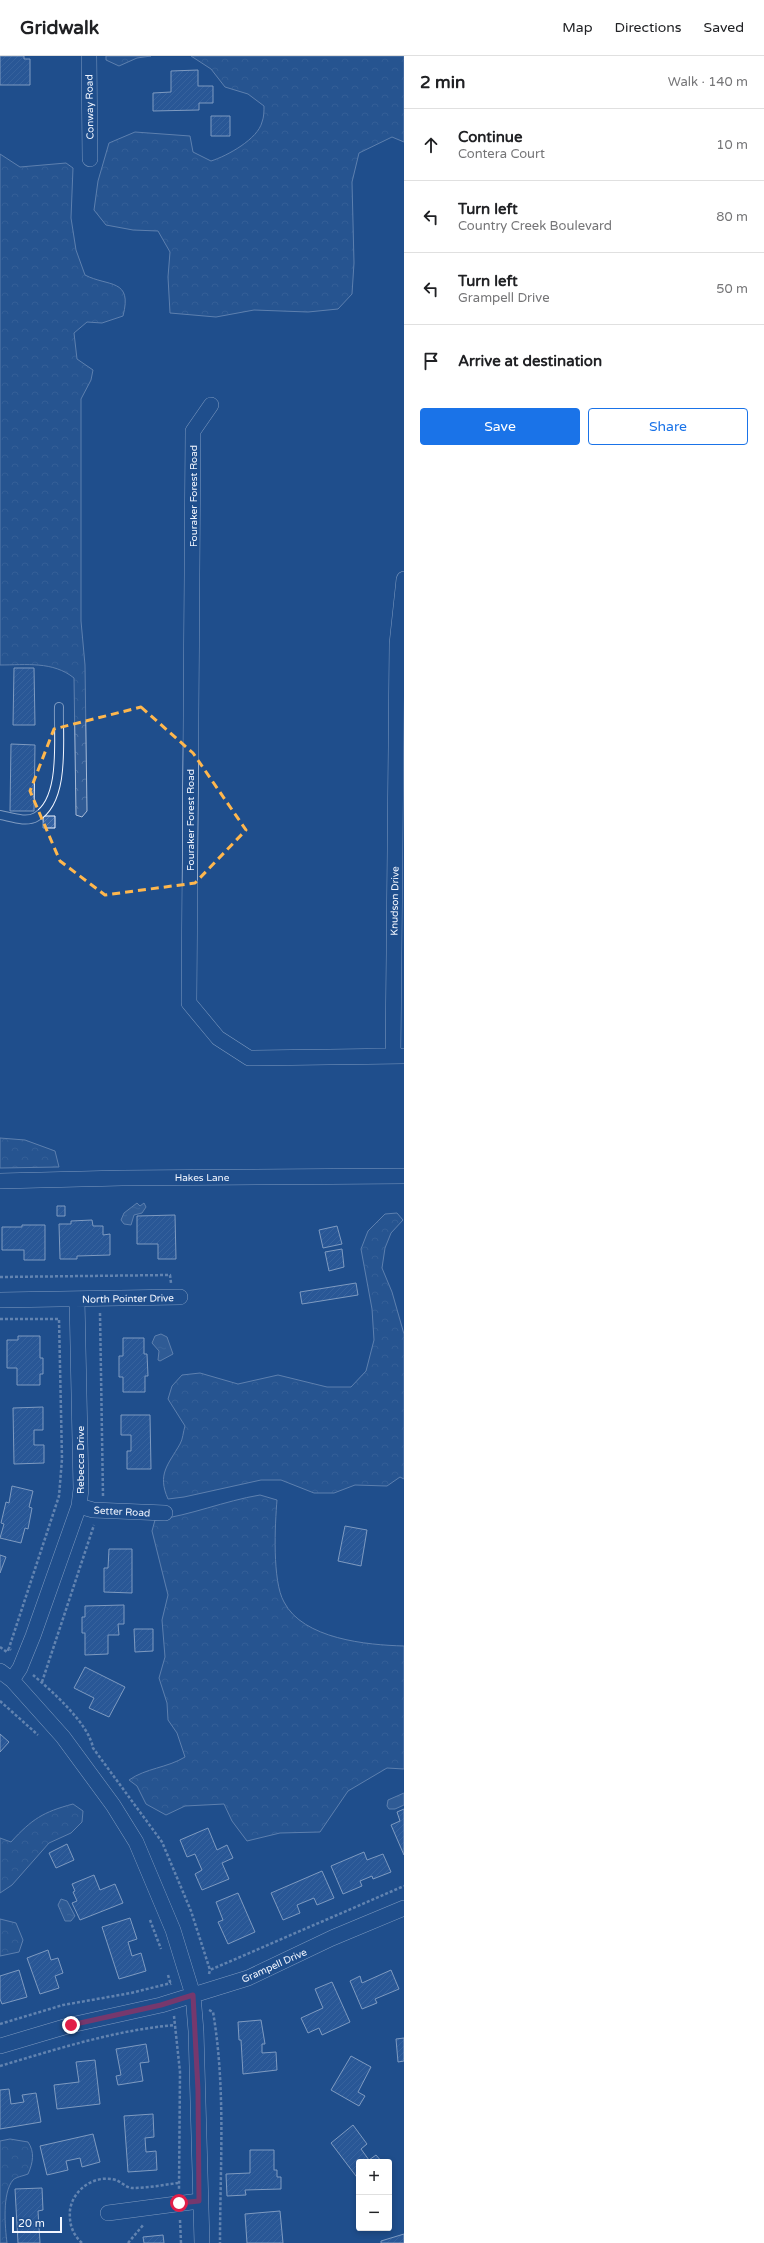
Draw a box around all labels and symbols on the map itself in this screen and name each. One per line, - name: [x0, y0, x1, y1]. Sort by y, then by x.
- street label: Conway Road: [83, 74, 97, 140]
- street label: Fouraker Forest Road: [188, 445, 200, 547]
- street label: Fouraker Forest Road: [185, 769, 197, 871]
- street label: Knudson Drive: [388, 866, 402, 936]
- street label: Hakes Lane: [175, 1172, 230, 1184]
- street label: North Pointer Drive: [82, 1292, 174, 1306]
- street label: Rebecca Drive: [75, 1426, 87, 1494]
- street label: Setter Road: [93, 1505, 151, 1519]
- street label: Grampell Drive: [240, 1946, 309, 1986]
- route end: [62, 2016, 80, 2034]
- route start: [170, 2194, 188, 2212]
- scale bar: [12, 2215, 62, 2234]

